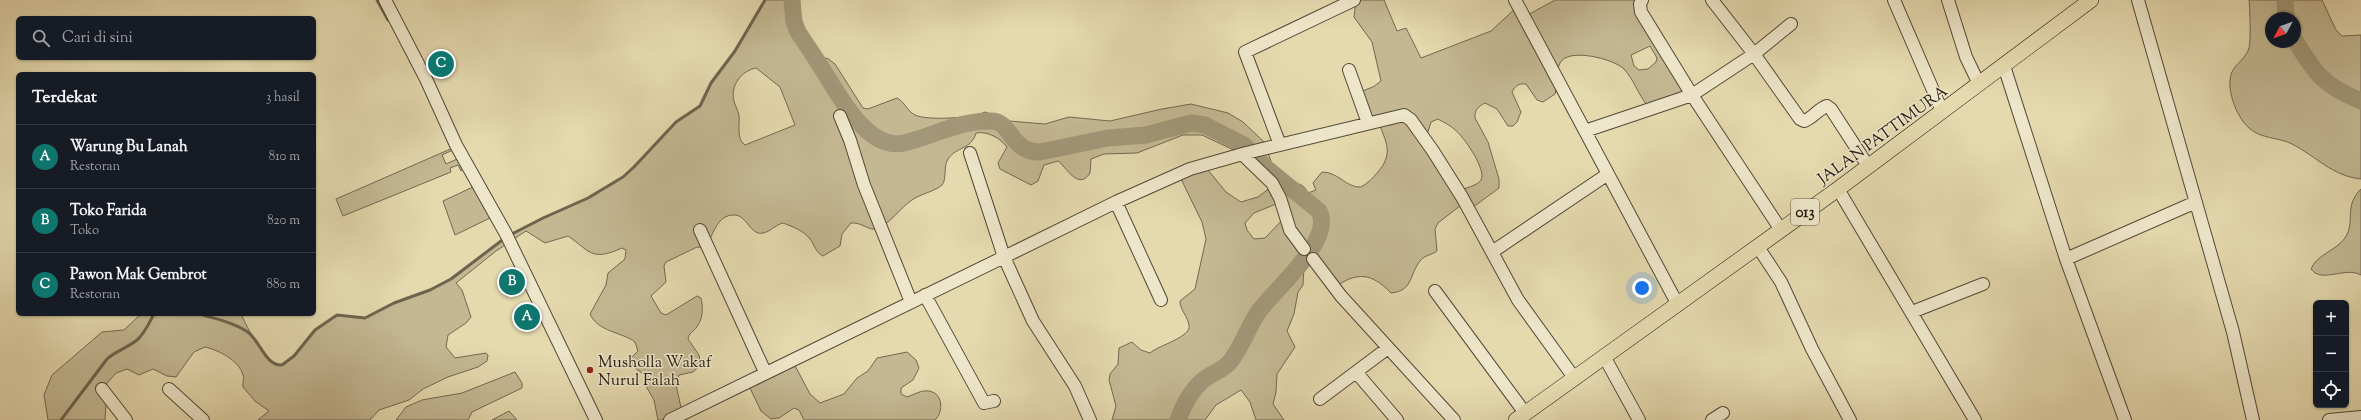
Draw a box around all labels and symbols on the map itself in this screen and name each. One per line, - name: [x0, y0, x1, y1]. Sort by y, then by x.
- north arrow: [2265, 12, 2301, 48]
- pin: C: [428, 49, 454, 79]
- street label: JALAN PATTIMURA: [1813, 81, 1953, 192]
- road number: 013: [1791, 199, 1819, 225]
- pin: B: [499, 267, 525, 297]
- your location: [1632, 278, 1652, 298]
- pin: A: [514, 302, 540, 332]
- place label: Musholla Wakaf Nurul Falah: [598, 352, 713, 393]
- marker: Musholla Wakaf Nurul Falah: [585, 365, 595, 375]

